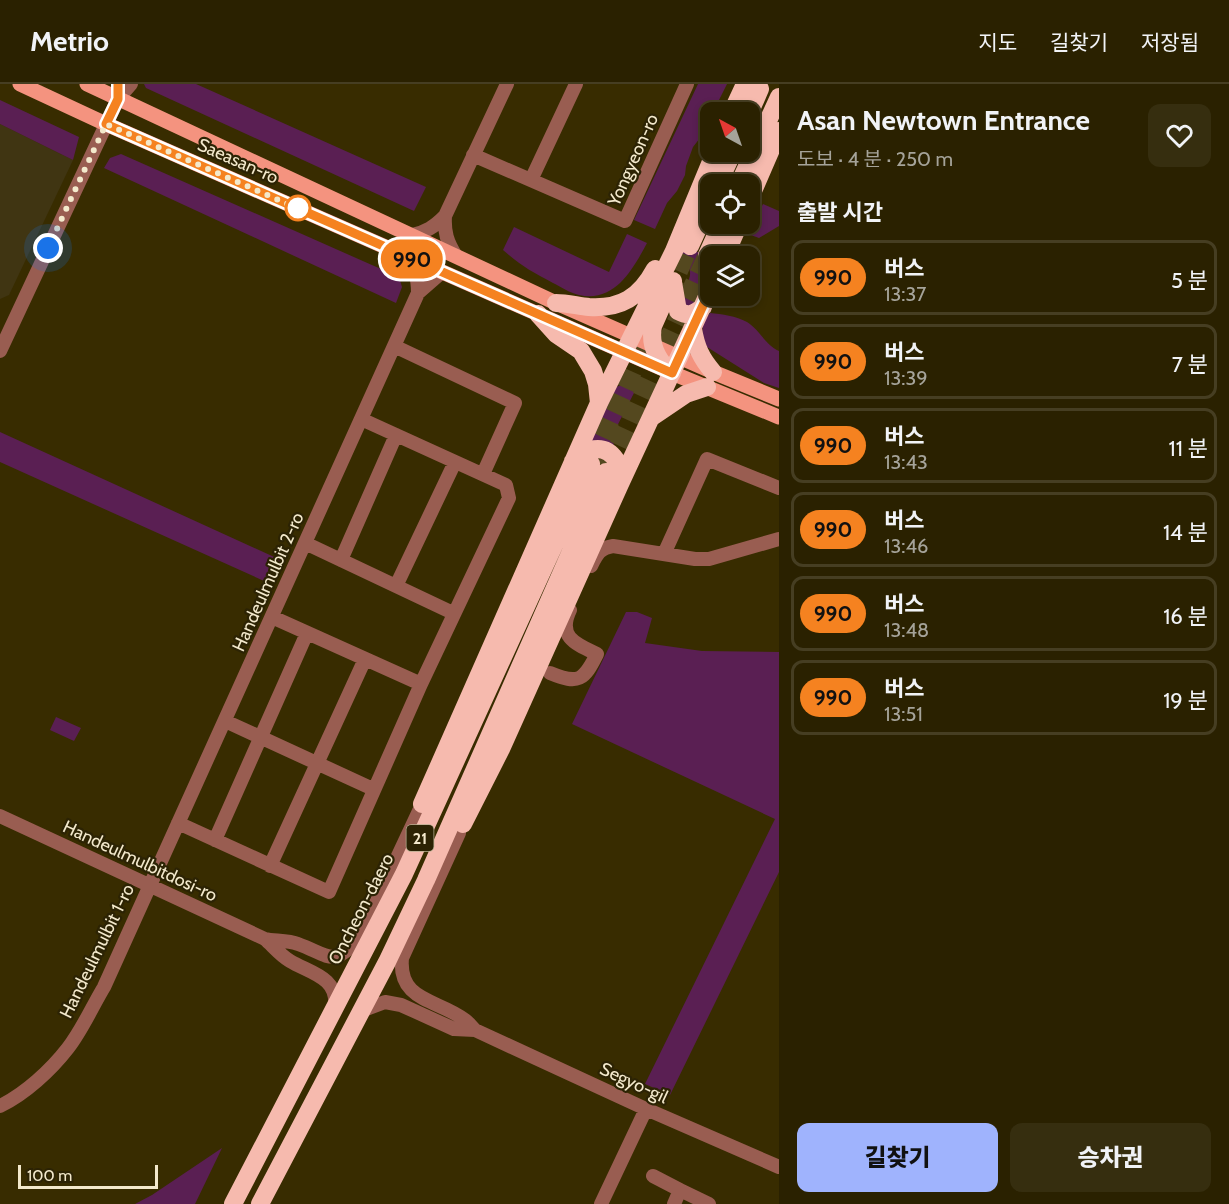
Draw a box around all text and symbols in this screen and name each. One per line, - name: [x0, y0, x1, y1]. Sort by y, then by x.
- text: Metrio: [30, 24, 109, 58]
- text: 지도: [978, 30, 1017, 55]
- text: 길찾기: [1050, 30, 1108, 55]
- text: 저장됨: [1141, 30, 1199, 55]
- north arrow: [700, 102, 760, 162]
- map controls: [700, 102, 760, 306]
- text: Asan Newtown Entrance: [797, 103, 1090, 137]
- button: heart: [1148, 104, 1211, 167]
- street label: Yongyeon-ro: [602, 110, 663, 210]
- street label: Saeasan-ro: [194, 133, 282, 189]
- text: 도보 · 4 분 · 250 m: [797, 147, 953, 171]
- button: locate: [700, 174, 760, 234]
- unlabelled marker: [285, 195, 311, 221]
- text: 출발 시간: [797, 199, 883, 226]
- your location: [33, 233, 63, 263]
- line badge: 990: [378, 240, 446, 279]
- button: layers: [700, 246, 760, 306]
- text: 990: [393, 247, 431, 272]
- text: 버스: [884, 255, 924, 282]
- text: 990: [814, 265, 852, 290]
- text: 5 분: [1171, 267, 1208, 294]
- text: 13:37: [884, 282, 926, 306]
- text: 버스: [884, 339, 924, 366]
- text: 990: [814, 349, 852, 374]
- text: 7 분: [1172, 351, 1208, 378]
- text: 13:39: [884, 366, 928, 390]
- text: 버스: [884, 423, 924, 450]
- text: 990: [814, 433, 852, 458]
- text: 11 분: [1168, 435, 1208, 462]
- text: 13:43: [884, 450, 928, 474]
- text: 버스: [884, 507, 924, 534]
- street label: Handeulmulbit 2-ro: [228, 509, 309, 655]
- text: 990: [814, 517, 852, 542]
- text: 14 분: [1163, 519, 1208, 546]
- text: 13:46: [884, 534, 928, 558]
- text: 버스: [884, 591, 924, 618]
- text: 990: [814, 601, 852, 626]
- text: 16 분: [1163, 603, 1208, 630]
- text: 13:48: [884, 618, 929, 642]
- text: 버스: [884, 675, 924, 702]
- text: 990: [814, 685, 852, 710]
- text: 19 분: [1163, 687, 1208, 714]
- text: 13:51: [884, 702, 923, 726]
- street label: Handeulmulbitdosi-ro: [59, 816, 221, 906]
- road number: 21: [406, 825, 434, 851]
- street label: Oncheon-daero: [324, 850, 398, 968]
- street label: Handeulmulbit 1-ro: [55, 880, 139, 1022]
- street label: Segyo-gil: [596, 1058, 672, 1109]
- button: 길찾기: [797, 1123, 998, 1192]
- button: 승차권: [1010, 1123, 1211, 1192]
- scale bar: [18, 1162, 158, 1190]
- text: 100 m: [27, 1166, 72, 1185]

